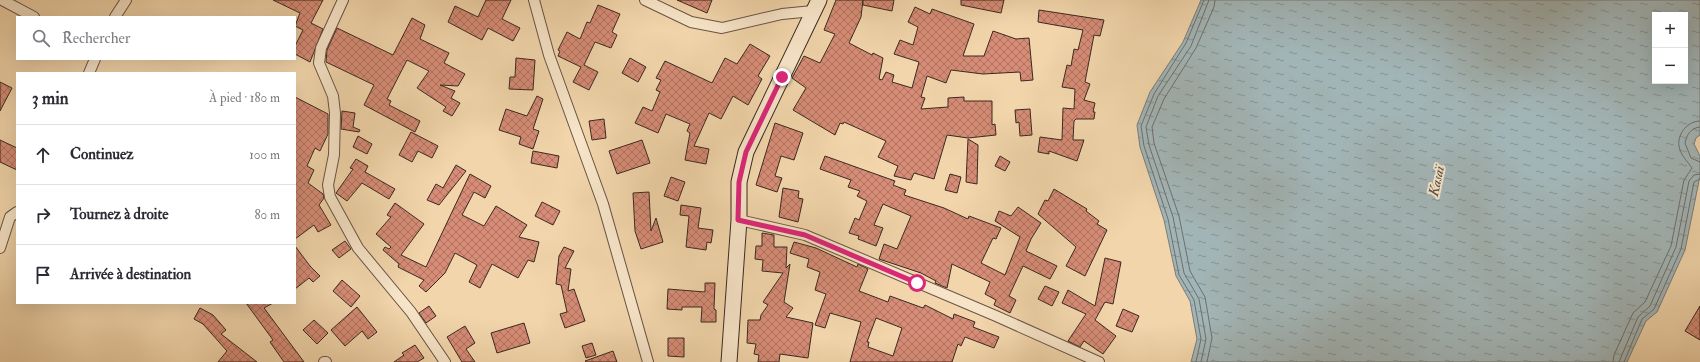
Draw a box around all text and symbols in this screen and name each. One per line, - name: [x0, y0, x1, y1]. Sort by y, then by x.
- map controls: [1652, 12, 1688, 84]
- button: +: [1652, 12, 1688, 48]
- search box: [16, 16, 296, 60]
- icon: search: [30, 27, 52, 49]
- text: Rechercher: [62, 29, 130, 48]
- button: −: [1652, 48, 1688, 84]
- route end: [773, 68, 791, 86]
- text: 3 min: [32, 88, 69, 109]
- text: À pied · 180 m: [209, 90, 280, 106]
- icon: ahead: [32, 144, 54, 166]
- text: Continuez: [70, 145, 134, 164]
- text: 100 m: [249, 147, 280, 163]
- water label: Kasaï: [1425, 162, 1448, 199]
- icon: right: [32, 204, 54, 226]
- text: Tournez à droite: [70, 205, 169, 224]
- text: 80 m: [254, 207, 280, 223]
- icon: arrive: [32, 264, 54, 286]
- text: Arrivée à destination: [70, 265, 191, 284]
- route start: [908, 274, 926, 292]

